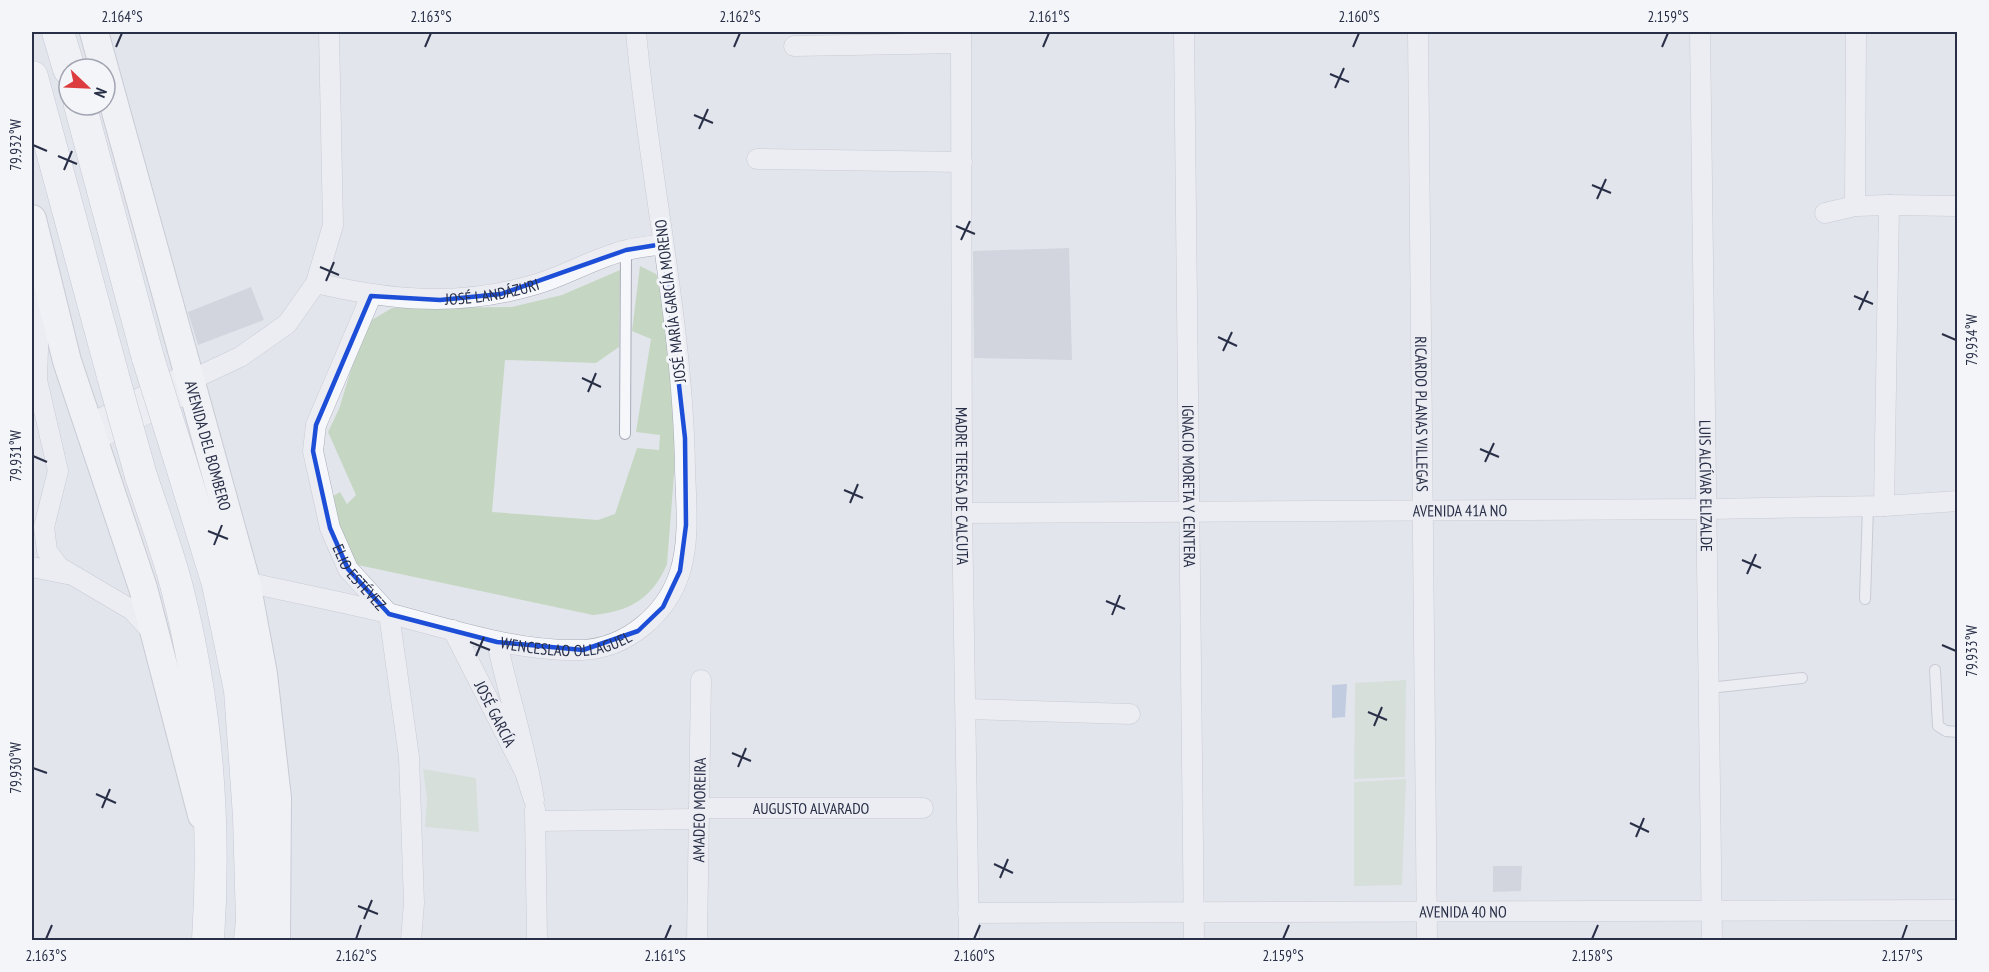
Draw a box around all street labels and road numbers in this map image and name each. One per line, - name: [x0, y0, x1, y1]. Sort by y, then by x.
- street label: JOSÉ MARÍA GARCÍA MORENO: [650, 218, 690, 385]
- street label: JOSÉ LANDÁZURI: [444, 274, 542, 309]
- street label: RICARDO PLANAS VILLEGAS: [1411, 336, 1433, 492]
- street label: AVENIDA DEL BOMBERO: [181, 378, 236, 513]
- street label: IGNACIO MORETA Y CENTERA: [1178, 405, 1200, 568]
- street label: MADRE TERESA DE CALCUTA: [952, 407, 973, 566]
- street label: LUIS ALCÍVAR ELIZALDE: [1695, 420, 1717, 552]
- street label: AVENIDA 41A NO: [1413, 500, 1507, 521]
- street label: ELIO ESTÉVEZ: [328, 541, 391, 614]
- street label: WENCESLAO OLLAGUEL: [499, 626, 635, 660]
- street label: JOSÉ GARCÍA: [470, 677, 521, 750]
- street label: AMADEO MOREIRA: [688, 757, 710, 863]
- street label: AUGUSTO ALVARADO: [753, 798, 870, 818]
- street label: AVENIDA 40 NO: [1419, 901, 1507, 922]

